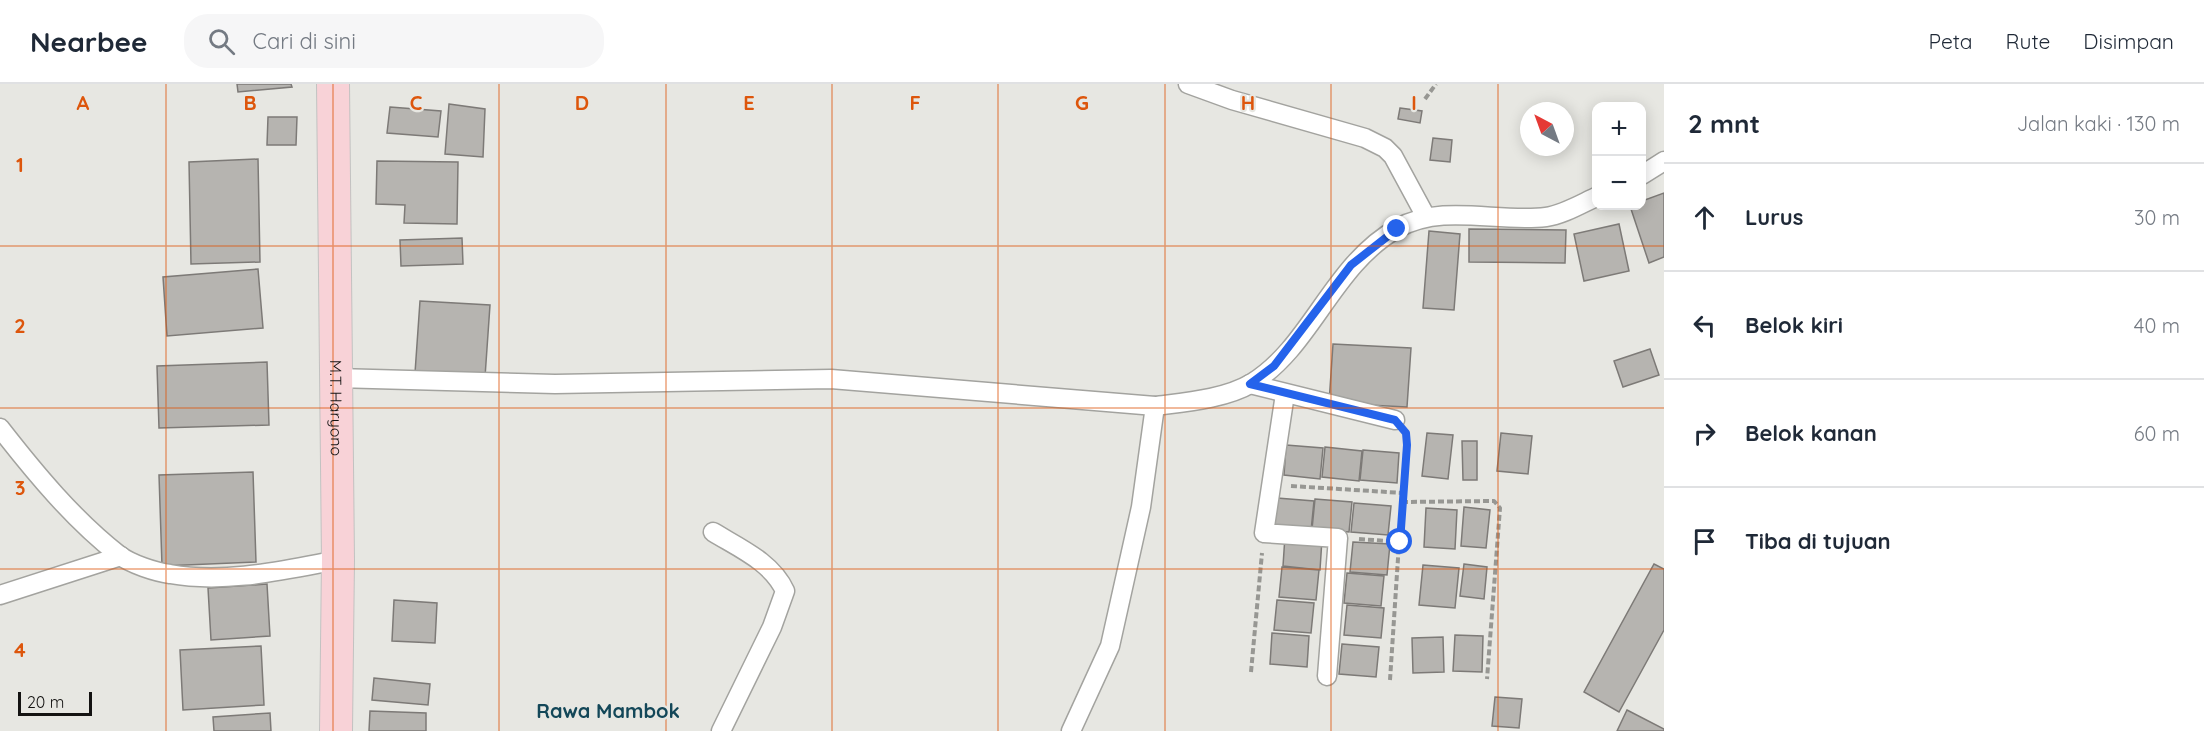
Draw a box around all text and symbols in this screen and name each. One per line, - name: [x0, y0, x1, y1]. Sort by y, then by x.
- search box: [184, 14, 604, 68]
- text: Nearbee: [30, 24, 148, 59]
- icon: search: [205, 25, 238, 58]
- text: Cari di sini: [253, 27, 356, 55]
- text: Peta: [1929, 28, 1973, 54]
- text: Rute: [2006, 28, 2050, 54]
- text: Disimpan: [2083, 28, 2174, 54]
- text: A: [77, 90, 90, 115]
- text: B: [243, 90, 257, 115]
- text: C: [410, 90, 423, 115]
- text: D: [575, 90, 589, 115]
- text: E: [743, 90, 755, 115]
- text: F: [909, 90, 921, 115]
- text: G: [1075, 90, 1089, 115]
- text: H: [1241, 90, 1255, 115]
- text: I: [1411, 90, 1417, 115]
- north arrow: [1520, 102, 1574, 156]
- map controls: [1592, 102, 1646, 210]
- button: +: [1592, 102, 1646, 156]
- text: 2 mnt: [1688, 107, 1760, 140]
- text: Jalan kaki · 130 m: [2017, 111, 2180, 136]
- text: 1: [16, 152, 24, 177]
- button: −: [1592, 156, 1646, 210]
- icon: ahead: [1688, 201, 1721, 234]
- text: Lurus: [1745, 203, 1803, 231]
- text: 30 m: [2134, 205, 2180, 230]
- route end: [1383, 215, 1409, 241]
- icon: left: [1688, 309, 1721, 342]
- text: Belok kiri: [1745, 311, 1843, 339]
- text: 2: [14, 313, 26, 338]
- text: 40 m: [2134, 313, 2180, 338]
- street label: M.T. Haryono: [326, 360, 347, 456]
- icon: right: [1688, 417, 1721, 450]
- text: Belok kanan: [1745, 419, 1877, 447]
- text: 60 m: [2134, 421, 2180, 446]
- text: 3: [15, 475, 25, 500]
- icon: arrive: [1688, 525, 1721, 558]
- text: Tiba di tujuan: [1745, 527, 1891, 555]
- route start: [1386, 528, 1412, 554]
- text: 4: [14, 637, 26, 662]
- scale bar: [18, 689, 92, 716]
- text: 20 m: [27, 692, 64, 712]
- district label: Rawa Mambok: [536, 698, 680, 723]

